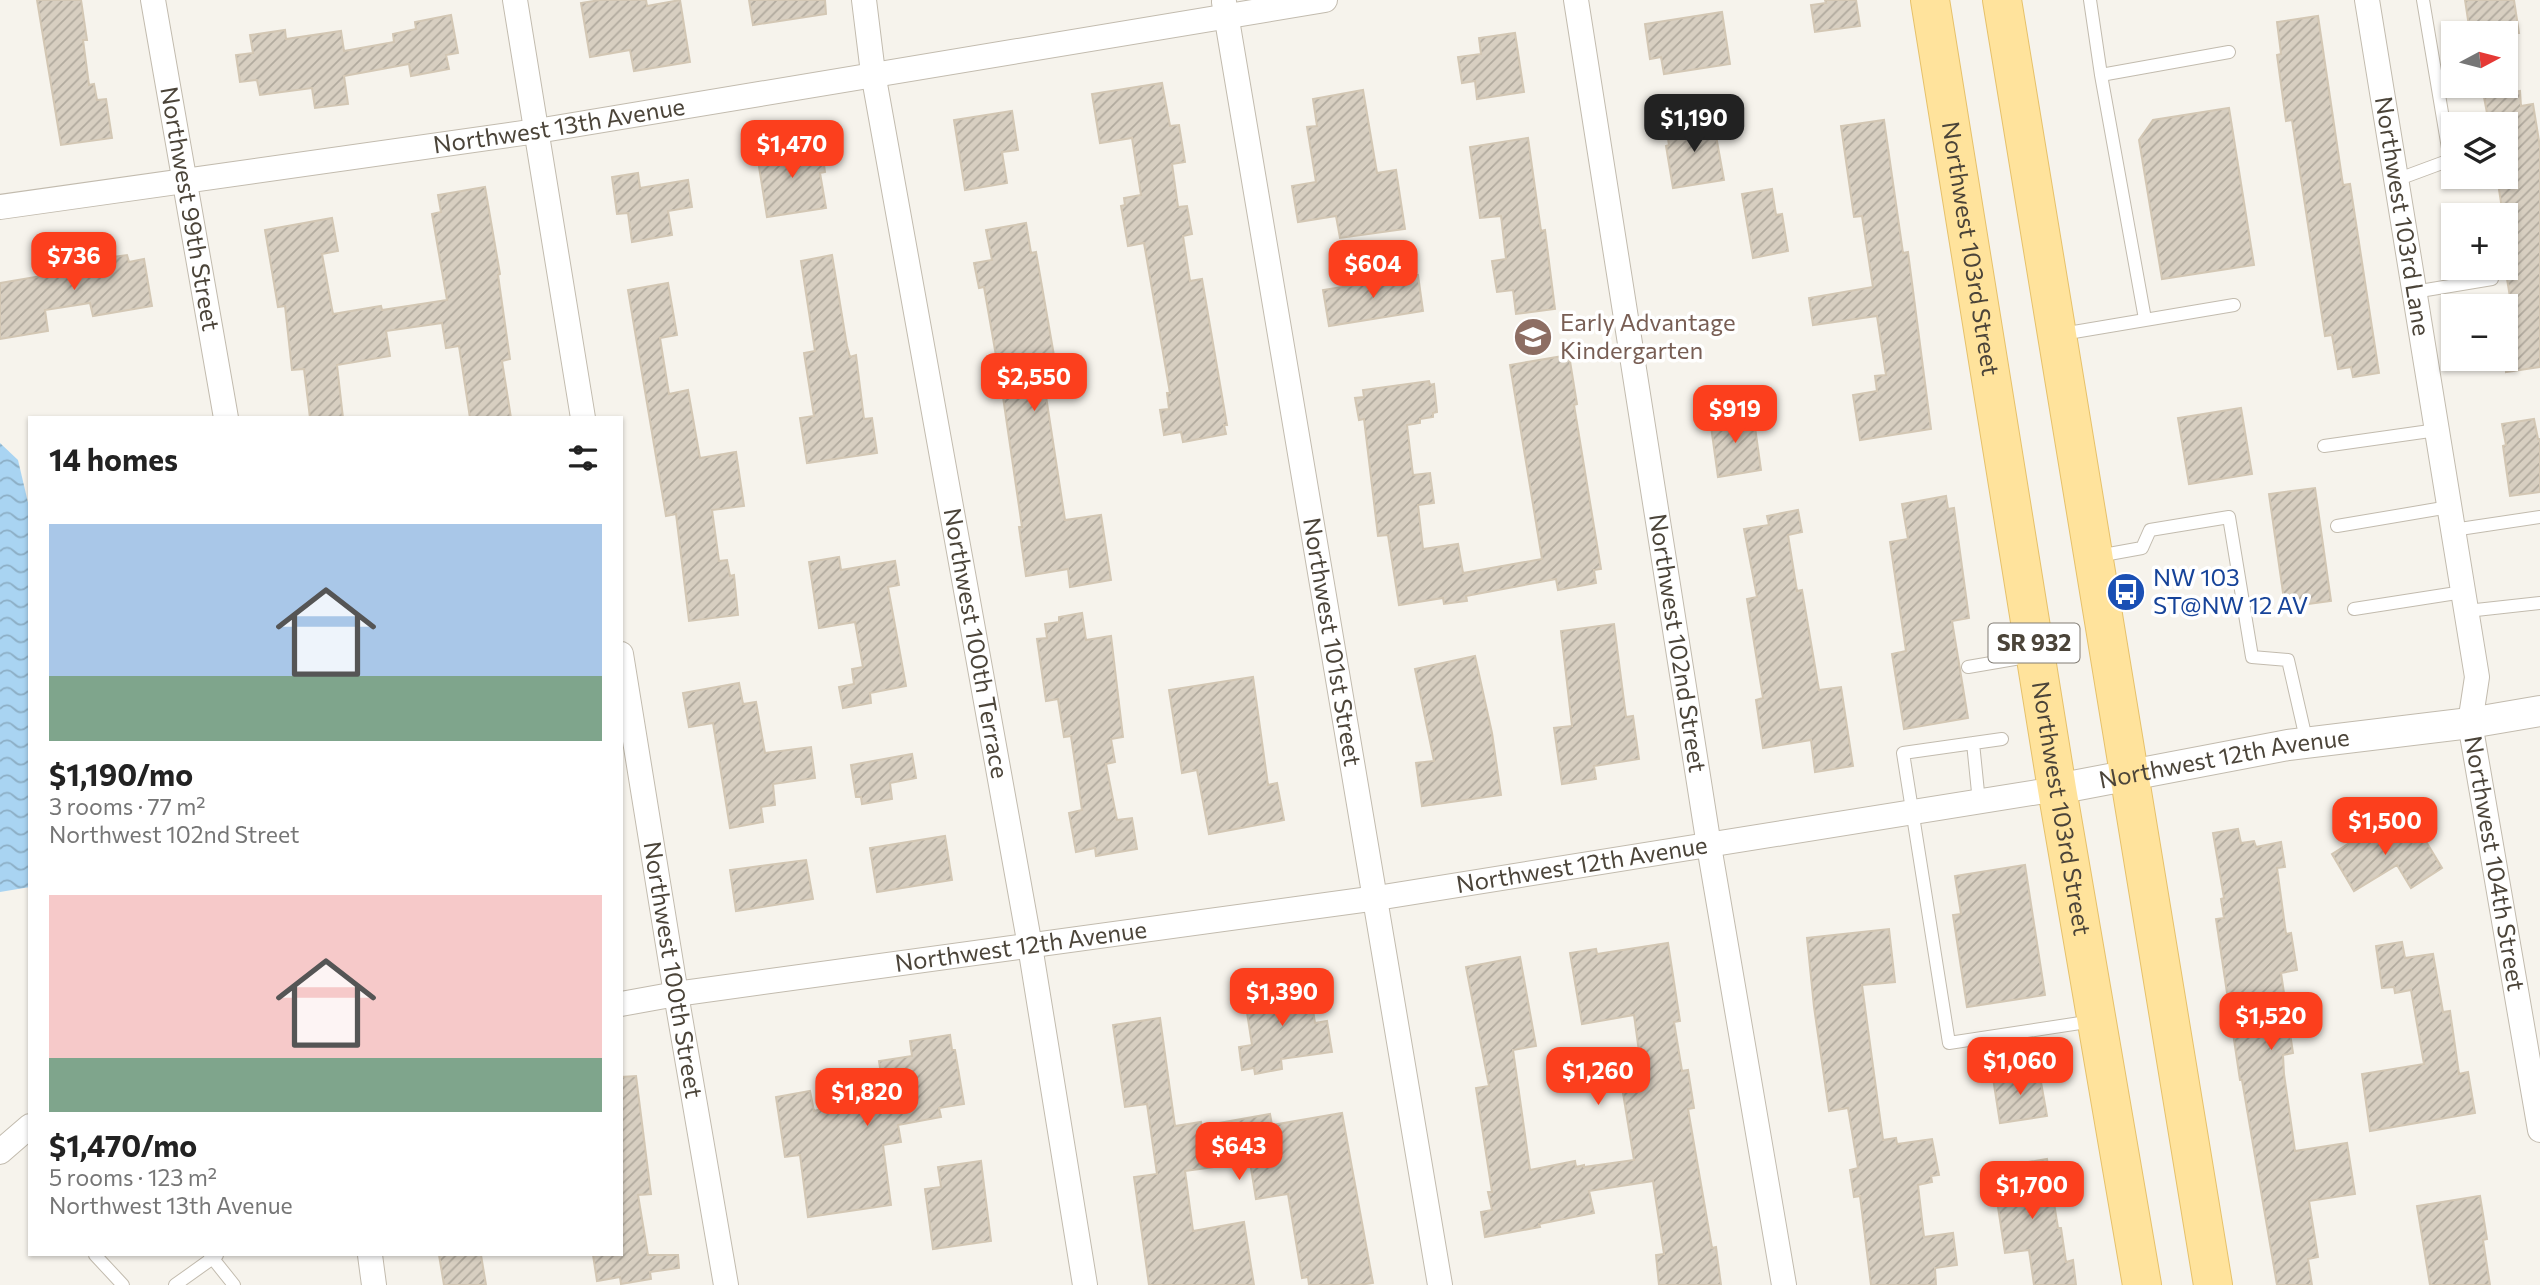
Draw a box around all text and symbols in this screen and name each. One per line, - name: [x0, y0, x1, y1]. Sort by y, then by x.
- north arrow: [2441, 21, 2518, 98]
- map controls: [2441, 21, 2518, 371]
- street label: Northwest 99th Street: [155, 84, 227, 333]
- street label: Northwest 13th Avenue: [431, 91, 687, 159]
- pin: $1,190: [1637, 94, 1751, 154]
- street label: Northwest 103rd Lane: [2370, 94, 2437, 338]
- text: $1,190: [1660, 103, 1728, 131]
- button: layers: [2441, 112, 2518, 189]
- street label: Northwest 103rd Street: [1937, 119, 2006, 378]
- pin: $1,470: [735, 120, 849, 180]
- text: $1,470: [757, 129, 827, 157]
- button: +: [2441, 203, 2518, 280]
- pin: $736: [33, 232, 115, 292]
- pin: $604: [1332, 240, 1414, 300]
- text: $736: [47, 241, 101, 269]
- text: $604: [1345, 249, 1401, 277]
- button: −: [2441, 294, 2518, 371]
- place label: Early Advantage Kindergarten: [1560, 307, 1736, 364]
- school or university icon: Early Advantage Kindergarten: [1512, 316, 1554, 358]
- pin: $2,550: [977, 354, 1091, 413]
- text: $2,550: [997, 362, 1071, 390]
- pin: $919: [1694, 386, 1776, 445]
- text: $919: [1709, 394, 1761, 422]
- icon: filters: [564, 439, 602, 477]
- text: 14 homes: [49, 440, 178, 477]
- street label: Northwest 100th Terrace: [938, 506, 1016, 781]
- street label: Northwest 102nd Street: [1644, 511, 1713, 774]
- street label: Northwest 101st Street: [1298, 515, 1368, 768]
- place label: NW 103 ST@NW 12 AV: [2153, 562, 2308, 619]
- icon: home: [263, 569, 389, 695]
- bus stop icon: NW 103 ST@NW 12 AV: [2105, 571, 2147, 613]
- road number: SR 932: [1988, 624, 2080, 663]
- street label: Northwest 103rd Street: [2027, 679, 2098, 938]
- street label: Northwest 12th Avenue: [2096, 722, 2351, 794]
- street label: Northwest 104th Street: [2459, 733, 2532, 993]
- text: $1,190/mo: [49, 755, 193, 792]
- text: 3 rooms · 77 m²: [49, 792, 206, 820]
- pin: $1,500: [2328, 798, 2442, 857]
- text: $1,500: [2348, 806, 2422, 834]
- text: Northwest 102nd Street: [49, 820, 299, 848]
- street label: Northwest 12th Avenue: [1454, 829, 1709, 898]
- street label: Northwest 100th Street: [639, 839, 710, 1100]
- street label: Northwest 12th Avenue: [893, 914, 1148, 977]
- icon: home: [263, 940, 389, 1066]
- pin: $1,390: [1225, 968, 1339, 1028]
- text: $1,390: [1246, 977, 1318, 1005]
- pin: $1,520: [2214, 992, 2328, 1052]
- text: $1,520: [2235, 1001, 2307, 1029]
- pin: $1,060: [1963, 1038, 2077, 1097]
- text: $1,060: [1983, 1046, 2057, 1074]
- pin: $1,260: [1541, 1048, 1655, 1107]
- text: $1,260: [1562, 1056, 1634, 1084]
- pin: $1,820: [810, 1068, 924, 1128]
- text: $1,820: [831, 1077, 903, 1105]
- pin: $643: [1198, 1122, 1280, 1182]
- text: $1,470/mo: [49, 1126, 197, 1163]
- text: $643: [1212, 1131, 1266, 1159]
- pin: $1,700: [1975, 1162, 2089, 1221]
- text: 5 rooms · 123 m²: [49, 1163, 217, 1191]
- text: $1,700: [1996, 1170, 2068, 1198]
- text: Northwest 13th Avenue: [49, 1191, 293, 1219]

